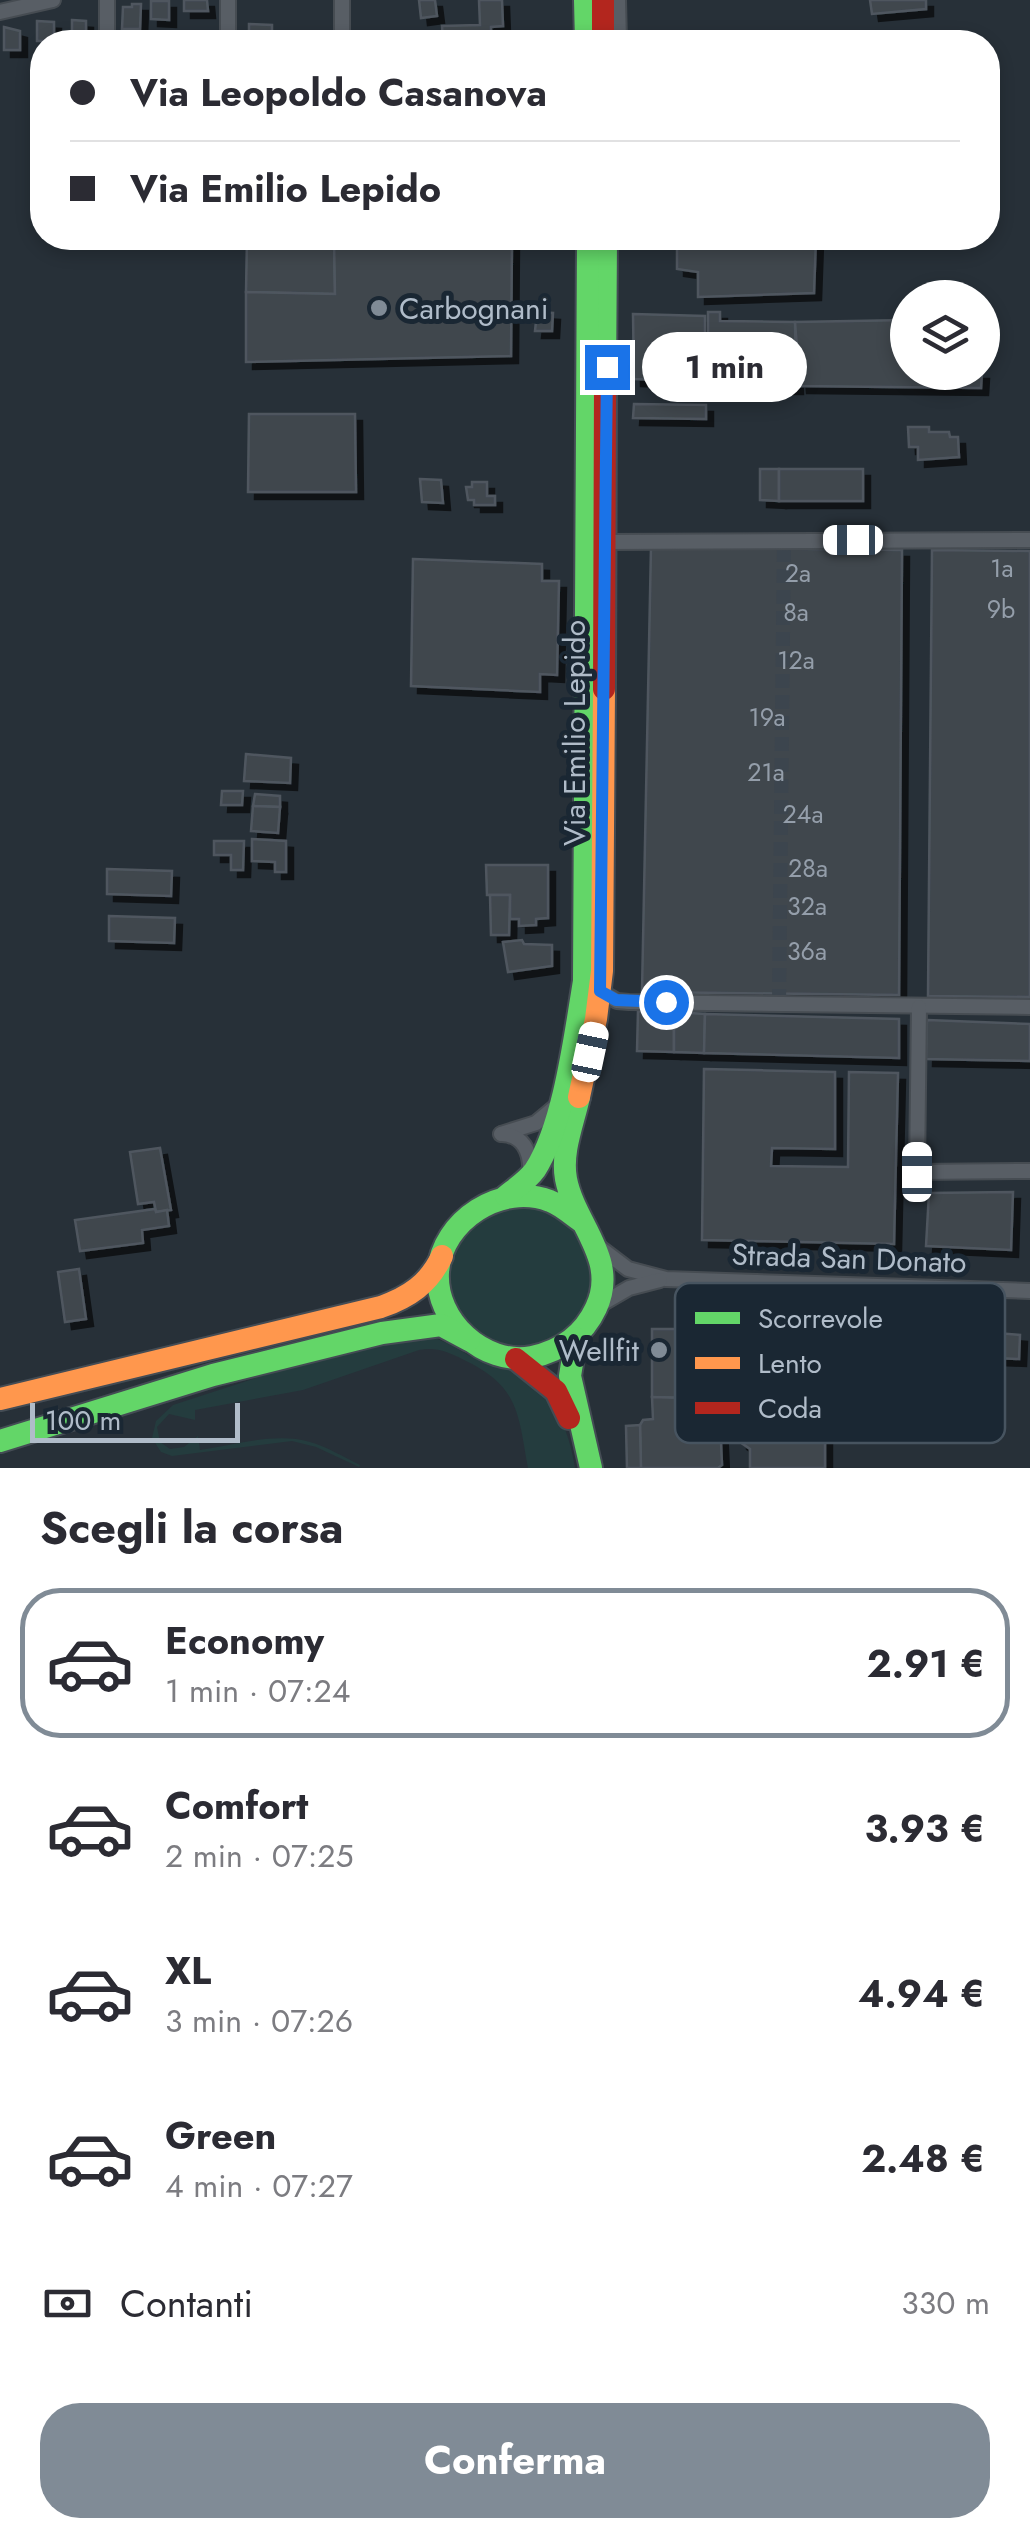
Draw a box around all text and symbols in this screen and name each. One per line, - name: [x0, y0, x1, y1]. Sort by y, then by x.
- text: Via Leopoldo Casanova: [130, 65, 547, 120]
- text: Via Emilio Lepido: [130, 161, 441, 216]
- map controls: [890, 280, 1000, 390]
- button: layers: [890, 280, 1000, 390]
- place label: Carbognani: [399, 287, 549, 330]
- marker: Carbognani: [368, 297, 390, 319]
- callout: 1 min: [642, 332, 807, 402]
- text: 1 min: [685, 344, 764, 390]
- route end: [585, 345, 630, 390]
- car: [823, 525, 883, 555]
- house number: 1a: [990, 550, 1014, 586]
- house number: 2a: [785, 555, 811, 591]
- house number: 9b: [987, 591, 1015, 627]
- house number: 8a: [783, 594, 809, 630]
- street label: Via Emilio Lepido: [553, 620, 596, 846]
- house number: 12a: [777, 642, 815, 678]
- house number: 19a: [749, 699, 785, 735]
- house number: 21a: [747, 754, 785, 790]
- house number: 24a: [783, 796, 823, 832]
- house number: 28a: [788, 850, 828, 886]
- house number: 32a: [787, 888, 827, 924]
- house number: 36a: [787, 933, 827, 969]
- route start: [644, 980, 689, 1025]
- car: [569, 1020, 611, 1084]
- car: [902, 1142, 932, 1202]
- street label: Strada San Donato: [731, 1232, 967, 1284]
- legend: [675, 1283, 1005, 1443]
- text: Scorrevole: [758, 1298, 883, 1339]
- place label: Wellfit: [559, 1329, 640, 1372]
- marker: Wellfit: [648, 1339, 670, 1361]
- text: Lento: [758, 1343, 822, 1384]
- text: Coda: [758, 1388, 822, 1429]
- scale bar: [30, 1398, 240, 1442]
- text: 100 m: [45, 1400, 121, 1441]
- text: Scegli la corsa: [40, 1495, 344, 1560]
- text: Economy: [165, 1613, 324, 1668]
- icon: car: [45, 1618, 135, 1708]
- text: 2.91 €: [867, 1636, 985, 1691]
- text: 1 min · 07:24: [165, 1668, 350, 1714]
- text: Comfort: [165, 1778, 308, 1833]
- icon: car: [45, 1783, 135, 1873]
- text: 3.93 €: [864, 1801, 985, 1856]
- text: 2 min · 07:25: [165, 1833, 354, 1879]
- text: XL: [165, 1943, 211, 1998]
- icon: car: [45, 1948, 135, 2038]
- text: 4.94 €: [858, 1966, 985, 2021]
- text: 3 min · 07:26: [165, 1998, 353, 2044]
- text: Green: [165, 2108, 276, 2163]
- icon: car: [45, 2113, 135, 2203]
- text: 2.48 €: [861, 2131, 985, 2186]
- text: 4 min · 07:27: [165, 2163, 353, 2209]
- icon: cash: [40, 2276, 95, 2331]
- text: Contanti: [120, 2276, 253, 2331]
- text: 330 m: [901, 2280, 990, 2326]
- button: Conferma: [40, 2403, 990, 2518]

